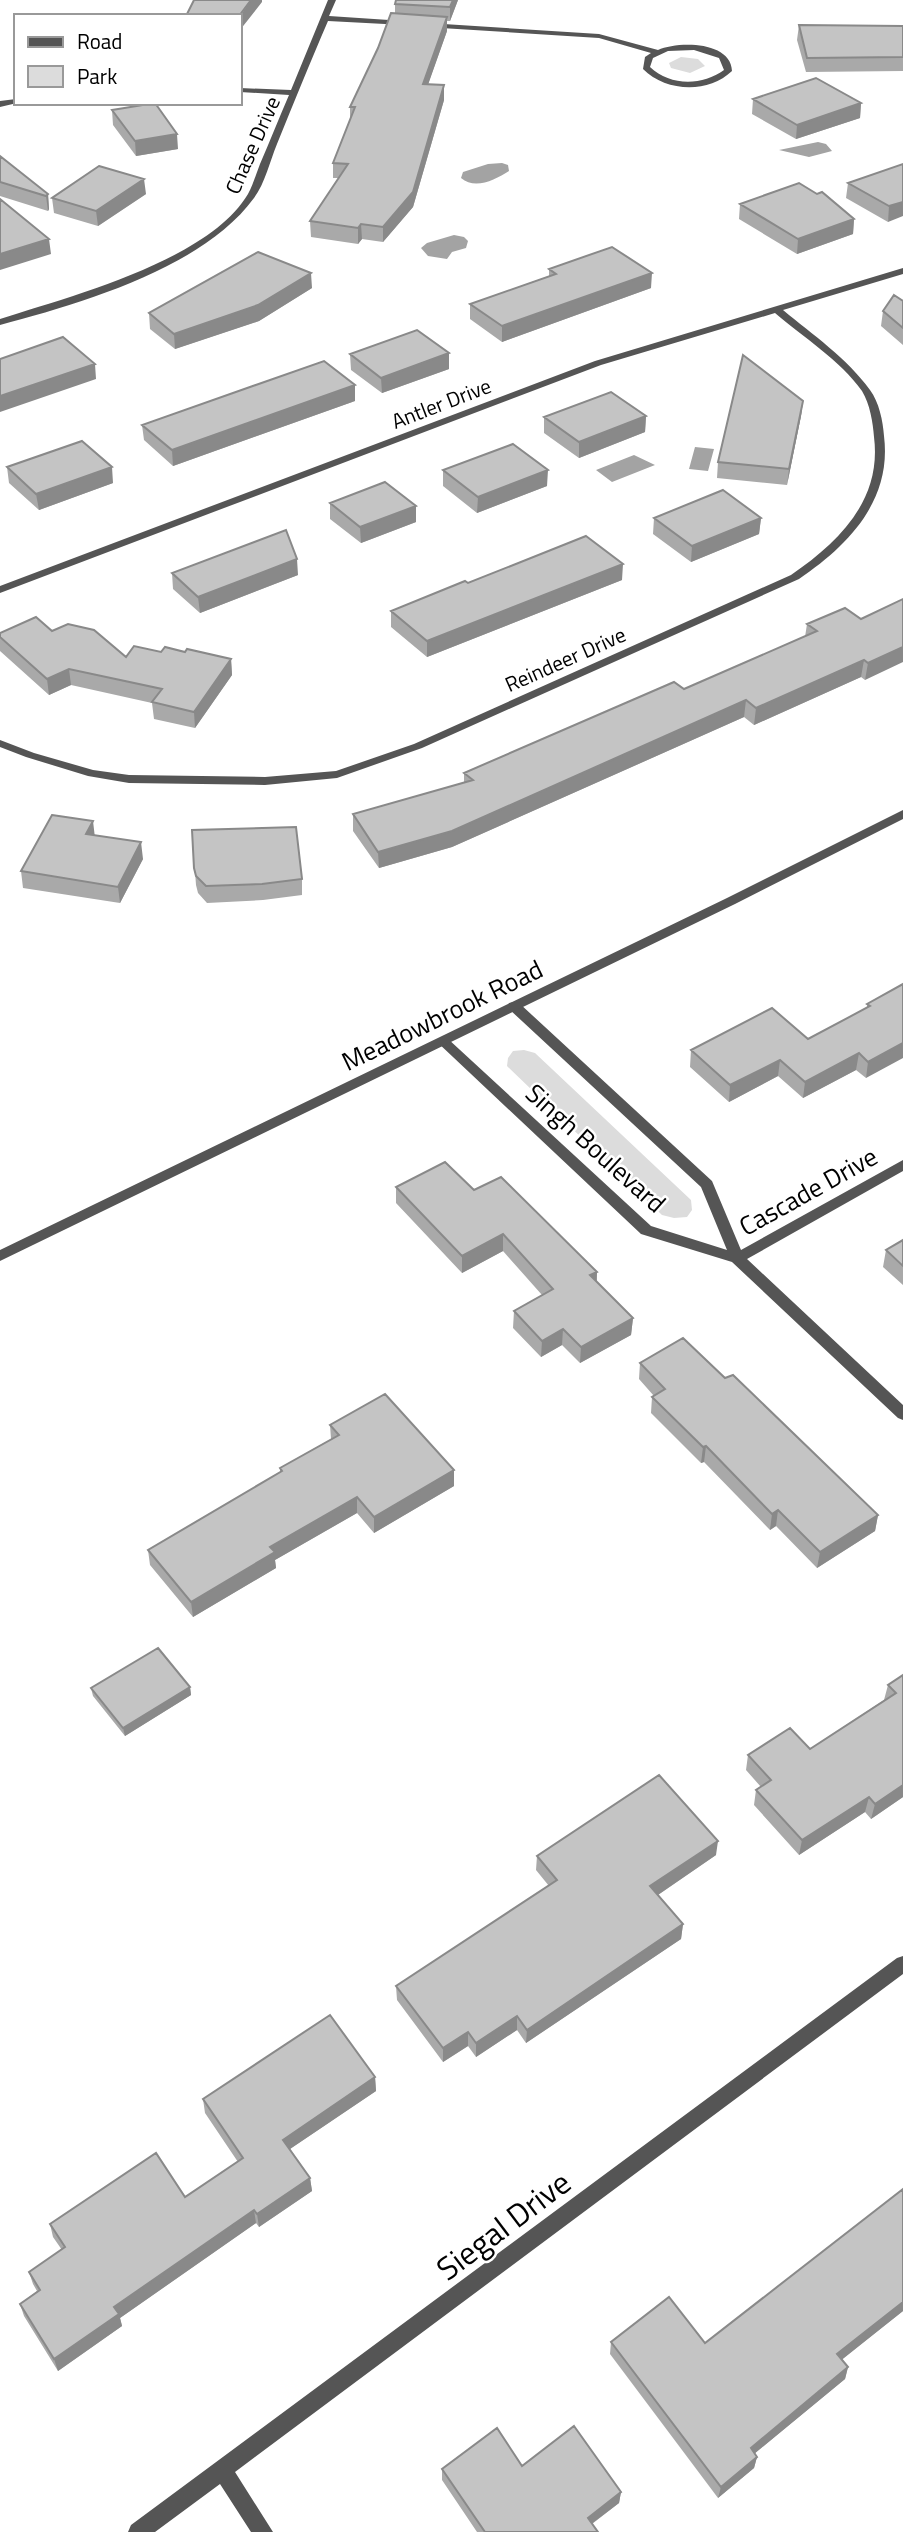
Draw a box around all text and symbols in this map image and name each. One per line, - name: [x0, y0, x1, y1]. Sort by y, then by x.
- legend: [14, 14, 242, 105]
- text: Road: [77, 25, 122, 57]
- text: Park: [77, 60, 117, 92]
- street label: Chase Drive: [216, 91, 288, 199]
- street label: Antler Drive: [387, 369, 495, 437]
- street label: Reindeer Drive: [499, 618, 631, 700]
- street label: Meadowbrook Road: [335, 949, 549, 1081]
- street label: Singh Boulevard: [517, 1074, 675, 1222]
- street label: Cascade Drive: [732, 1137, 884, 1245]
- street label: Siegal Drive: [426, 2158, 580, 2292]

